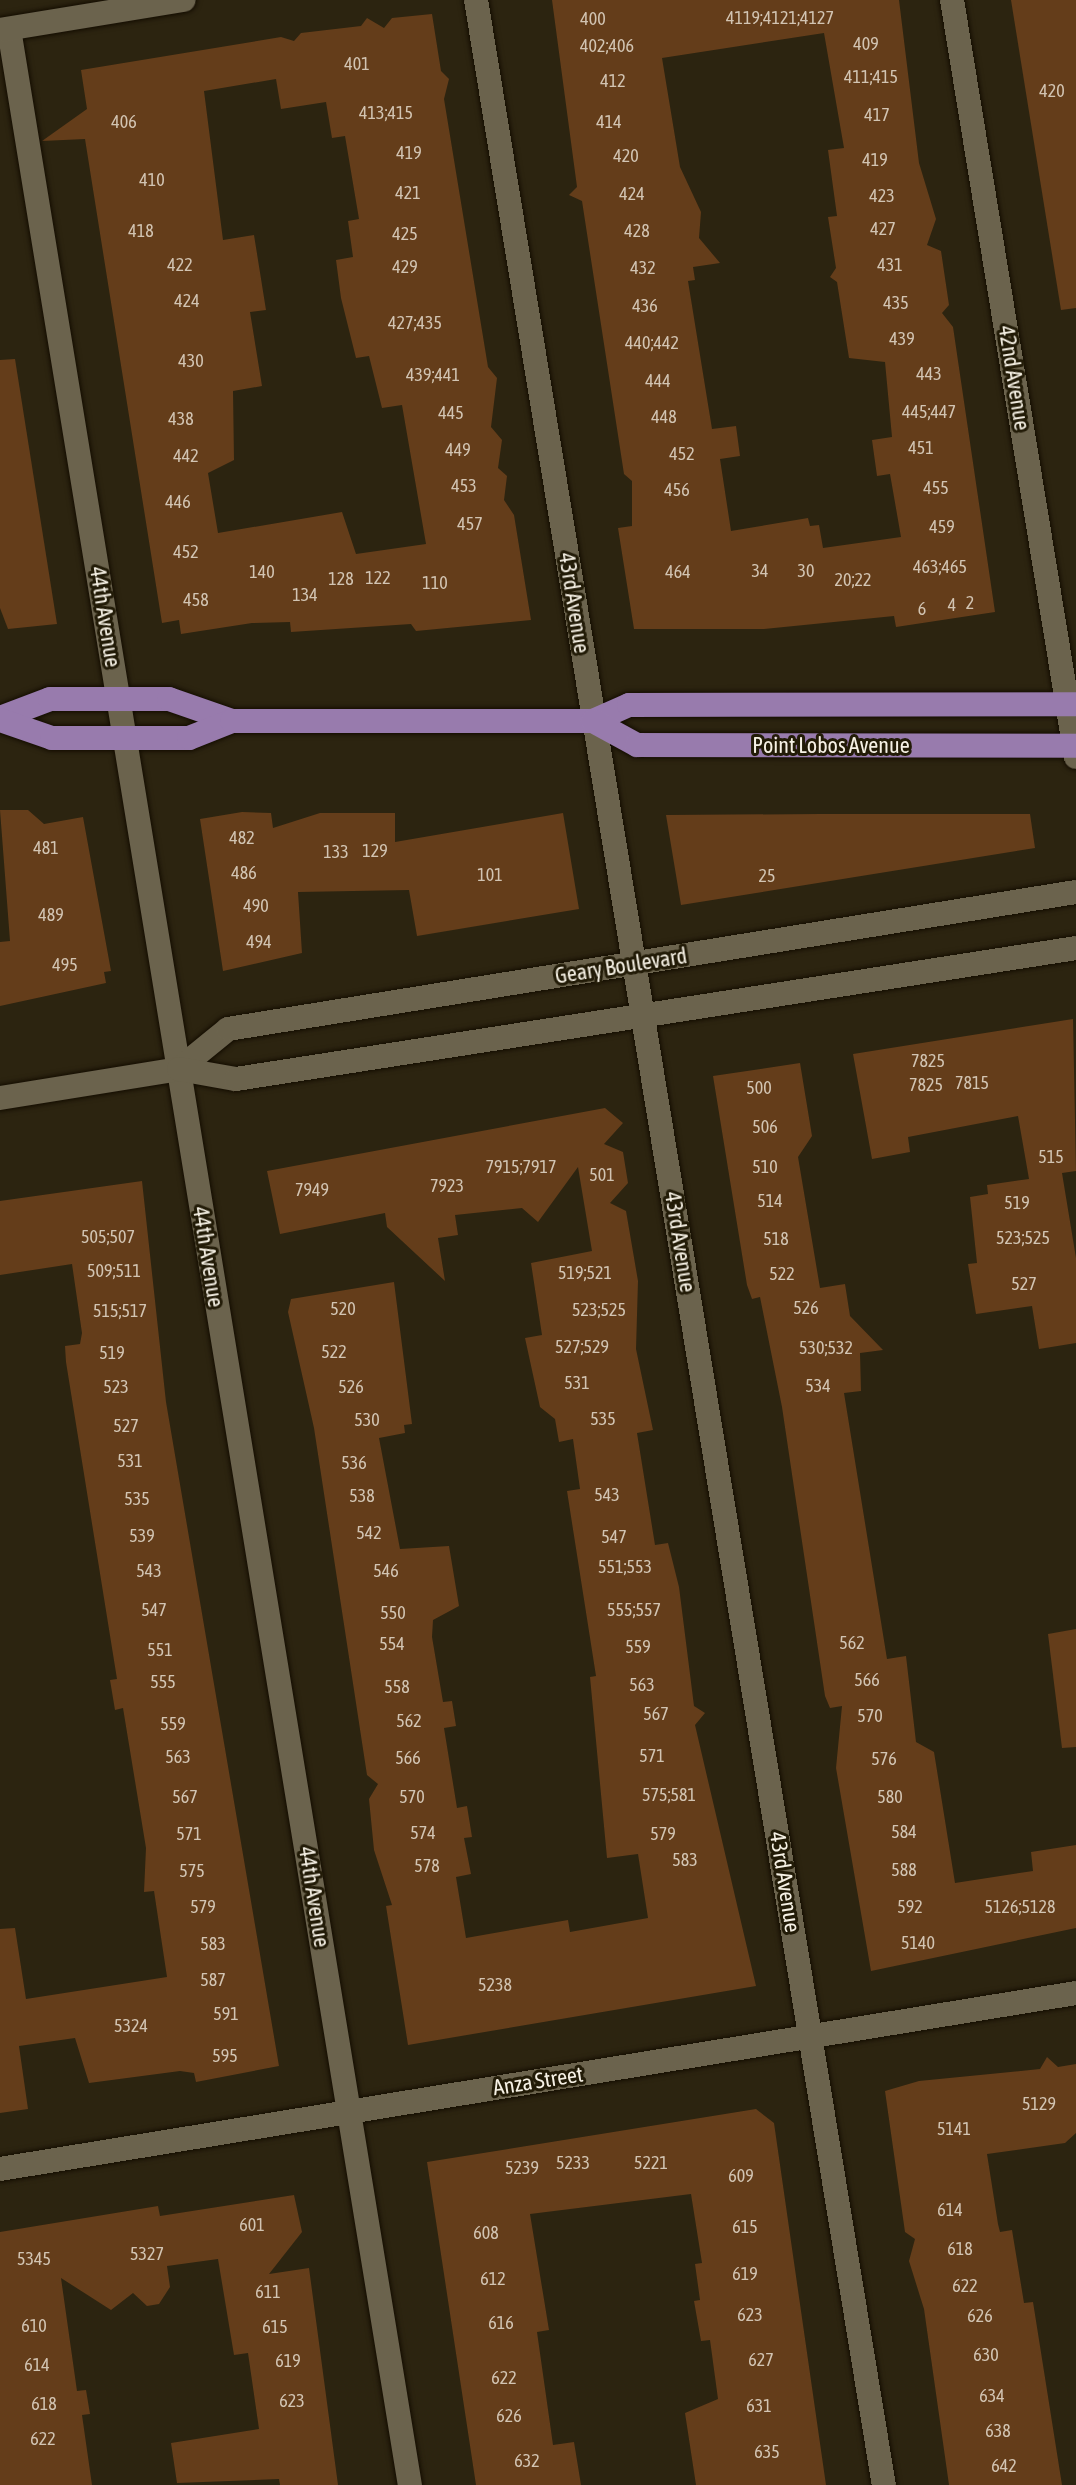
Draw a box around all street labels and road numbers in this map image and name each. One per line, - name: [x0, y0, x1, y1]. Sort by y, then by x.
- street label: 42nd Avenue: [993, 324, 1035, 432]
- street label: 43rd Avenue: [553, 551, 595, 655]
- street label: 44th Avenue: [84, 565, 126, 669]
- street label: Point Lobos Avenue: [752, 733, 910, 759]
- street label: Geary Boulevard: [553, 943, 689, 989]
- street label: 43rd Avenue: [659, 1190, 701, 1294]
- street label: 44th Avenue: [187, 1205, 229, 1309]
- street label: 43rd Avenue: [764, 1830, 806, 1934]
- street label: 44th Avenue: [293, 1845, 335, 1949]
- street label: Anza Street: [491, 2061, 585, 2101]

